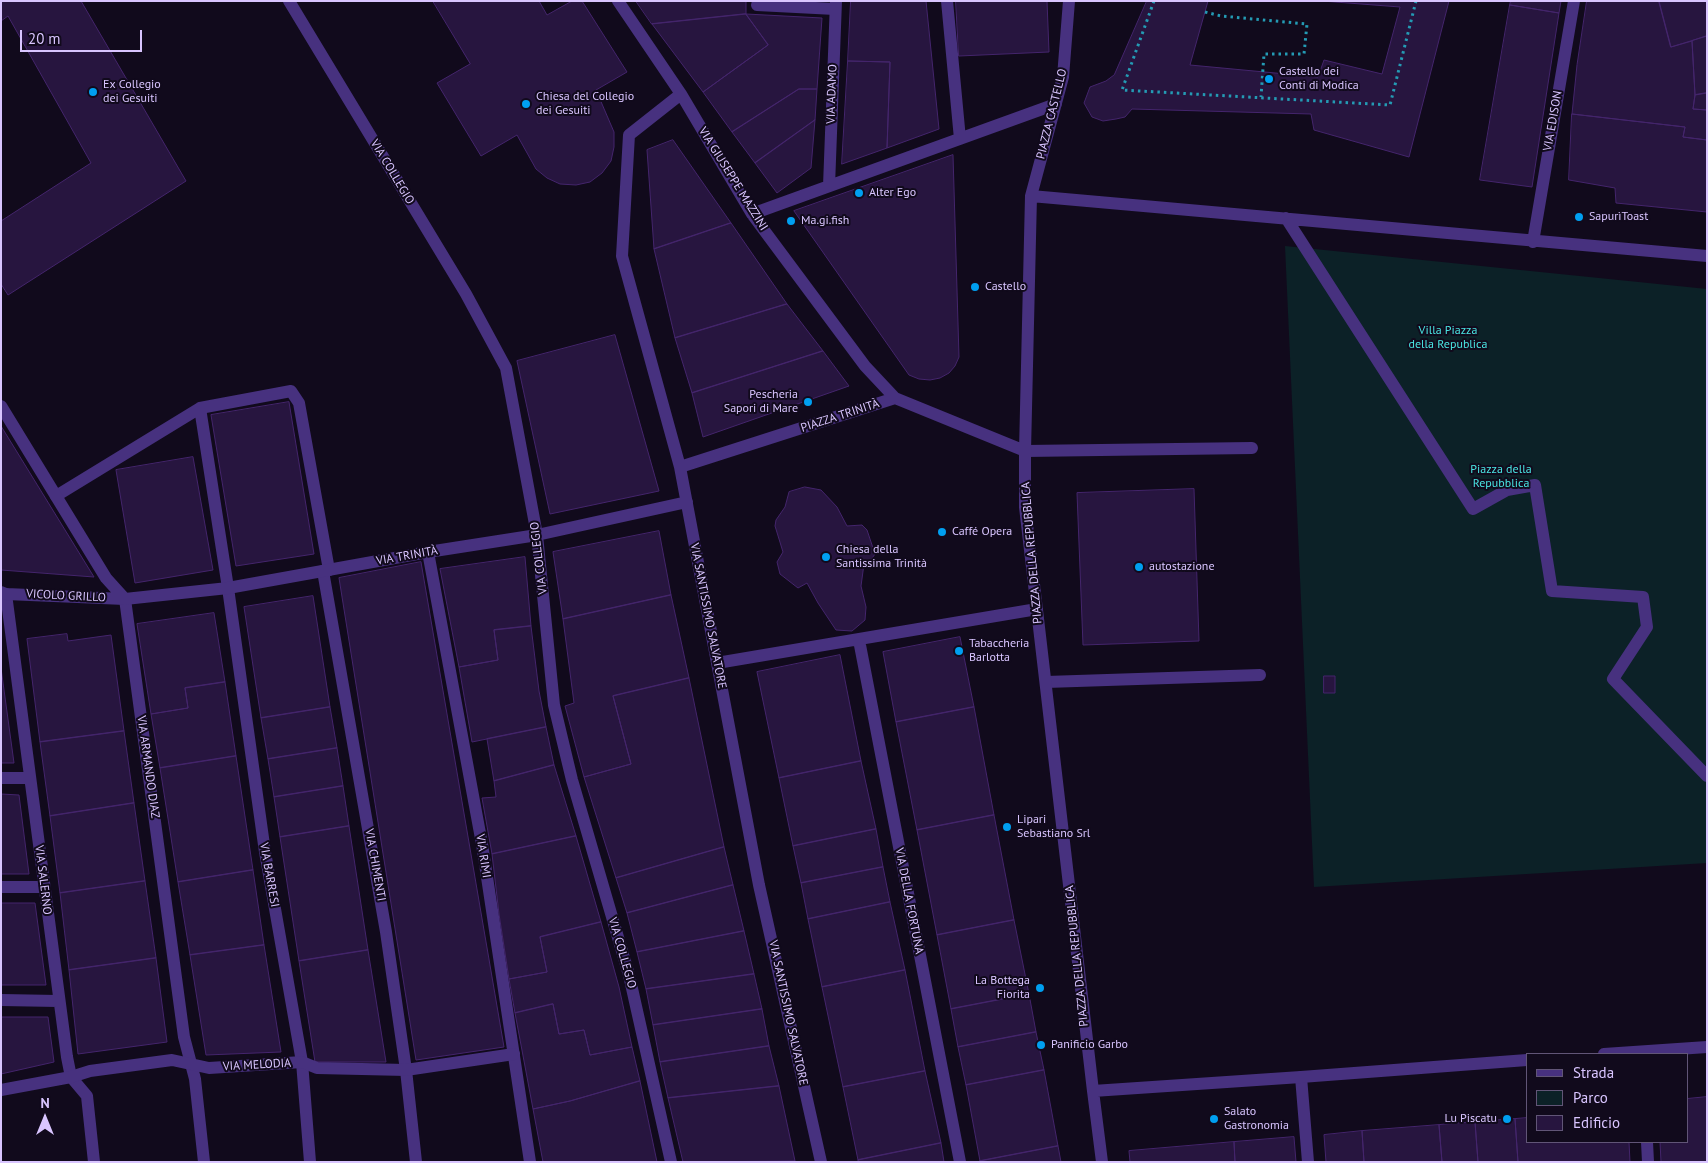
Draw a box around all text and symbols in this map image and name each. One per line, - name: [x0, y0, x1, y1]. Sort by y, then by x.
- scale bar: [22, 20, 145, 52]
- text: 20 m: [28, 29, 61, 48]
- street label: VIA ADAMO: [824, 64, 840, 124]
- place label: Castello dei Conti di Modica: [1279, 65, 1359, 93]
- street label: PIAZZA CASTELLO: [1034, 67, 1070, 161]
- marker: Castello dei Conti di Modica: [1263, 73, 1275, 85]
- place label: Ex Collegio dei Gesuiti: [103, 78, 161, 106]
- marker: Ex Collegio dei Gesuiti: [87, 86, 99, 98]
- place label: Chiesa del Collegio dei Gesuiti: [536, 90, 634, 118]
- street label: VIA EDISON: [1541, 90, 1565, 152]
- marker: Chiesa del Collegio dei Gesuiti: [520, 98, 532, 110]
- street label: VIA GIUSEPPE MAZZINI: [695, 125, 771, 233]
- street label: VIA COLLEGIO: [367, 137, 417, 207]
- place label: Alter Ego: [869, 186, 916, 200]
- marker: Alter Ego: [853, 187, 865, 199]
- place label: SapurìToast: [1589, 210, 1648, 224]
- marker: SapurìToast: [1573, 211, 1585, 223]
- place label: Ma.gi.fish: [801, 214, 849, 228]
- marker: Ma.gi.fish: [785, 215, 797, 227]
- place label: Castello: [985, 280, 1026, 294]
- marker: Castello: [969, 281, 981, 293]
- park label: Villa Piazza della Republica: [1409, 324, 1487, 352]
- place label: Pescheria Sapori di Mare: [724, 388, 798, 416]
- marker: Pescheria Sapori di Mare: [802, 396, 814, 408]
- street label: PIAZZA TRINITÀ: [799, 397, 881, 435]
- park label: Piazza della Repubblica: [1470, 463, 1532, 491]
- street label: PIAZZA DELLA REPUBBLICA: [1019, 482, 1045, 624]
- street label: VIA COLLEGIO: [527, 521, 551, 595]
- place label: Caffé Opera: [952, 525, 1012, 539]
- marker: Caffé Opera: [936, 526, 948, 538]
- street label: VIA SANTISSIMO SALVATORE: [687, 542, 729, 690]
- place label: Chiesa della Santissima Trinità: [836, 543, 927, 571]
- street label: VIA TRINITÀ: [375, 544, 439, 568]
- marker: Chiesa della Santissima Trinità: [820, 551, 832, 563]
- place label: autostazione: [1149, 560, 1215, 574]
- marker: autostazione: [1133, 561, 1145, 573]
- street label: VICOLO GRILLO: [26, 587, 106, 605]
- place label: Tabaccheria Barlotta: [969, 637, 1029, 665]
- marker: Tabaccheria Barlotta: [953, 645, 965, 657]
- street label: VIA ARMANDO DIAZ: [134, 715, 162, 819]
- place label: Lipari Sebastiano Srl: [1017, 813, 1090, 841]
- marker: Lipari Sebastiano Srl: [1001, 821, 1013, 833]
- street label: VIA CHIMENTI: [362, 828, 388, 902]
- street label: VIA RIMI: [472, 833, 494, 879]
- street label: VIA BARRESI: [256, 842, 282, 908]
- street label: VIA SALERNO: [32, 844, 54, 916]
- street label: VIA DELLA FORTUNA: [892, 847, 926, 955]
- street label: PIAZZA DELLA REPUBBLICA: [1062, 885, 1092, 1027]
- street label: VIA COLLEGIO: [605, 916, 639, 990]
- street label: VIA SANTISSIMO SALVATORE: [766, 939, 810, 1087]
- place label: La Bottega Fiorita: [975, 974, 1030, 1002]
- marker: La Bottega Fiorita: [1034, 982, 1046, 994]
- place label: Panificio Garbo: [1051, 1038, 1128, 1052]
- marker: Panificio Garbo: [1035, 1039, 1047, 1051]
- legend: [1526, 1053, 1688, 1143]
- street label: VIA MELODIA: [222, 1056, 292, 1074]
- text: Strada: [1573, 1063, 1614, 1082]
- text: Parco: [1573, 1088, 1608, 1107]
- north arrow: [20, 1093, 70, 1143]
- text: N: [40, 1094, 50, 1112]
- place label: Salato Gastronomia: [1224, 1105, 1289, 1133]
- place label: Lu Piscatu: [1444, 1112, 1497, 1126]
- marker: Salato Gastronomia: [1208, 1113, 1220, 1125]
- marker: Lu Piscatu: [1501, 1113, 1513, 1125]
- text: Edificio: [1573, 1113, 1620, 1132]

